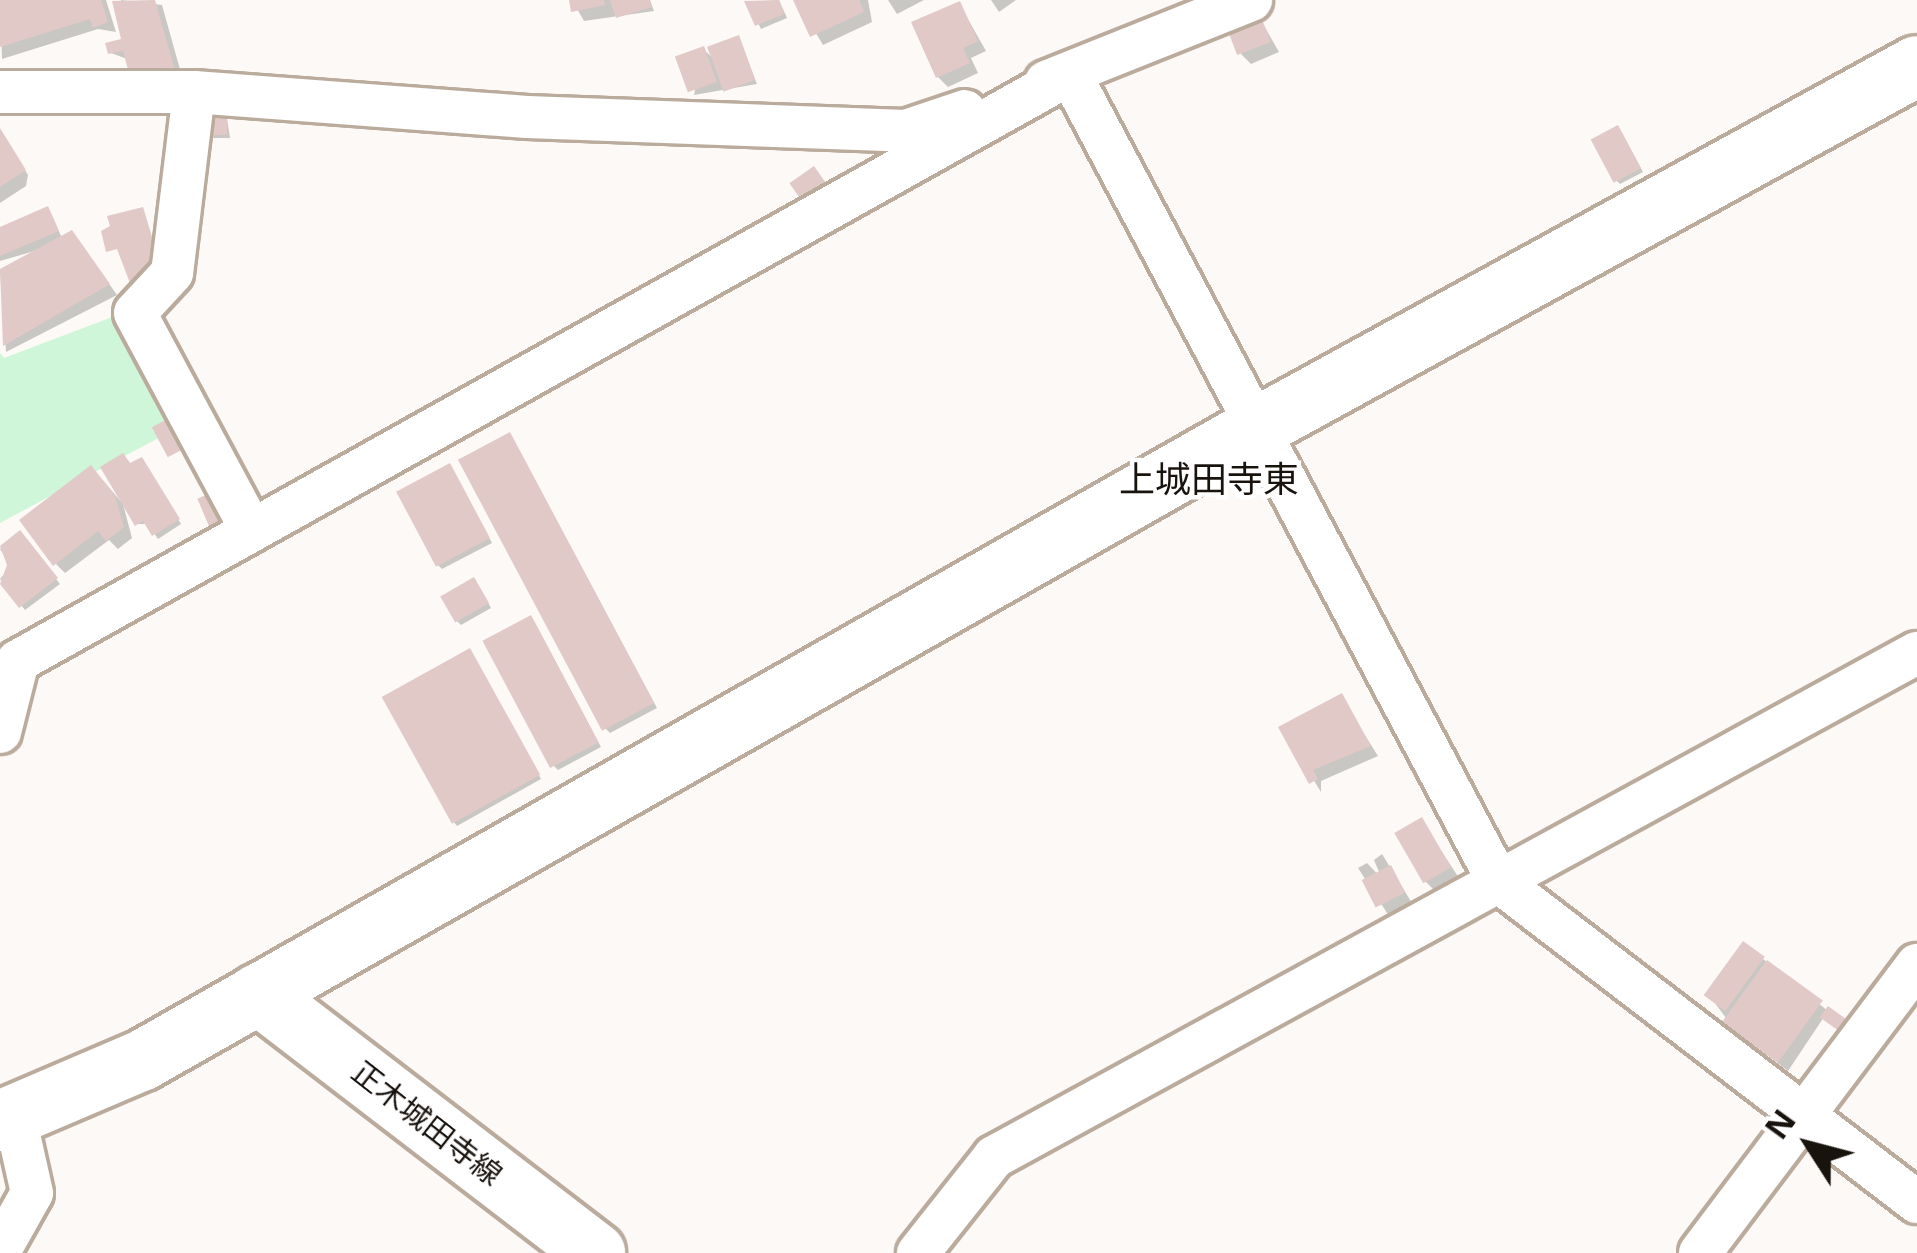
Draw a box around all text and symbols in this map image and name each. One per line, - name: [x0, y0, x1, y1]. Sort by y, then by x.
- district label: 上城田寺東: [1119, 457, 1299, 501]
- street label: 正木城田寺線: [345, 1053, 509, 1193]
- north arrow: [1749, 1085, 1869, 1205]
- text: N: [1753, 1099, 1806, 1148]

